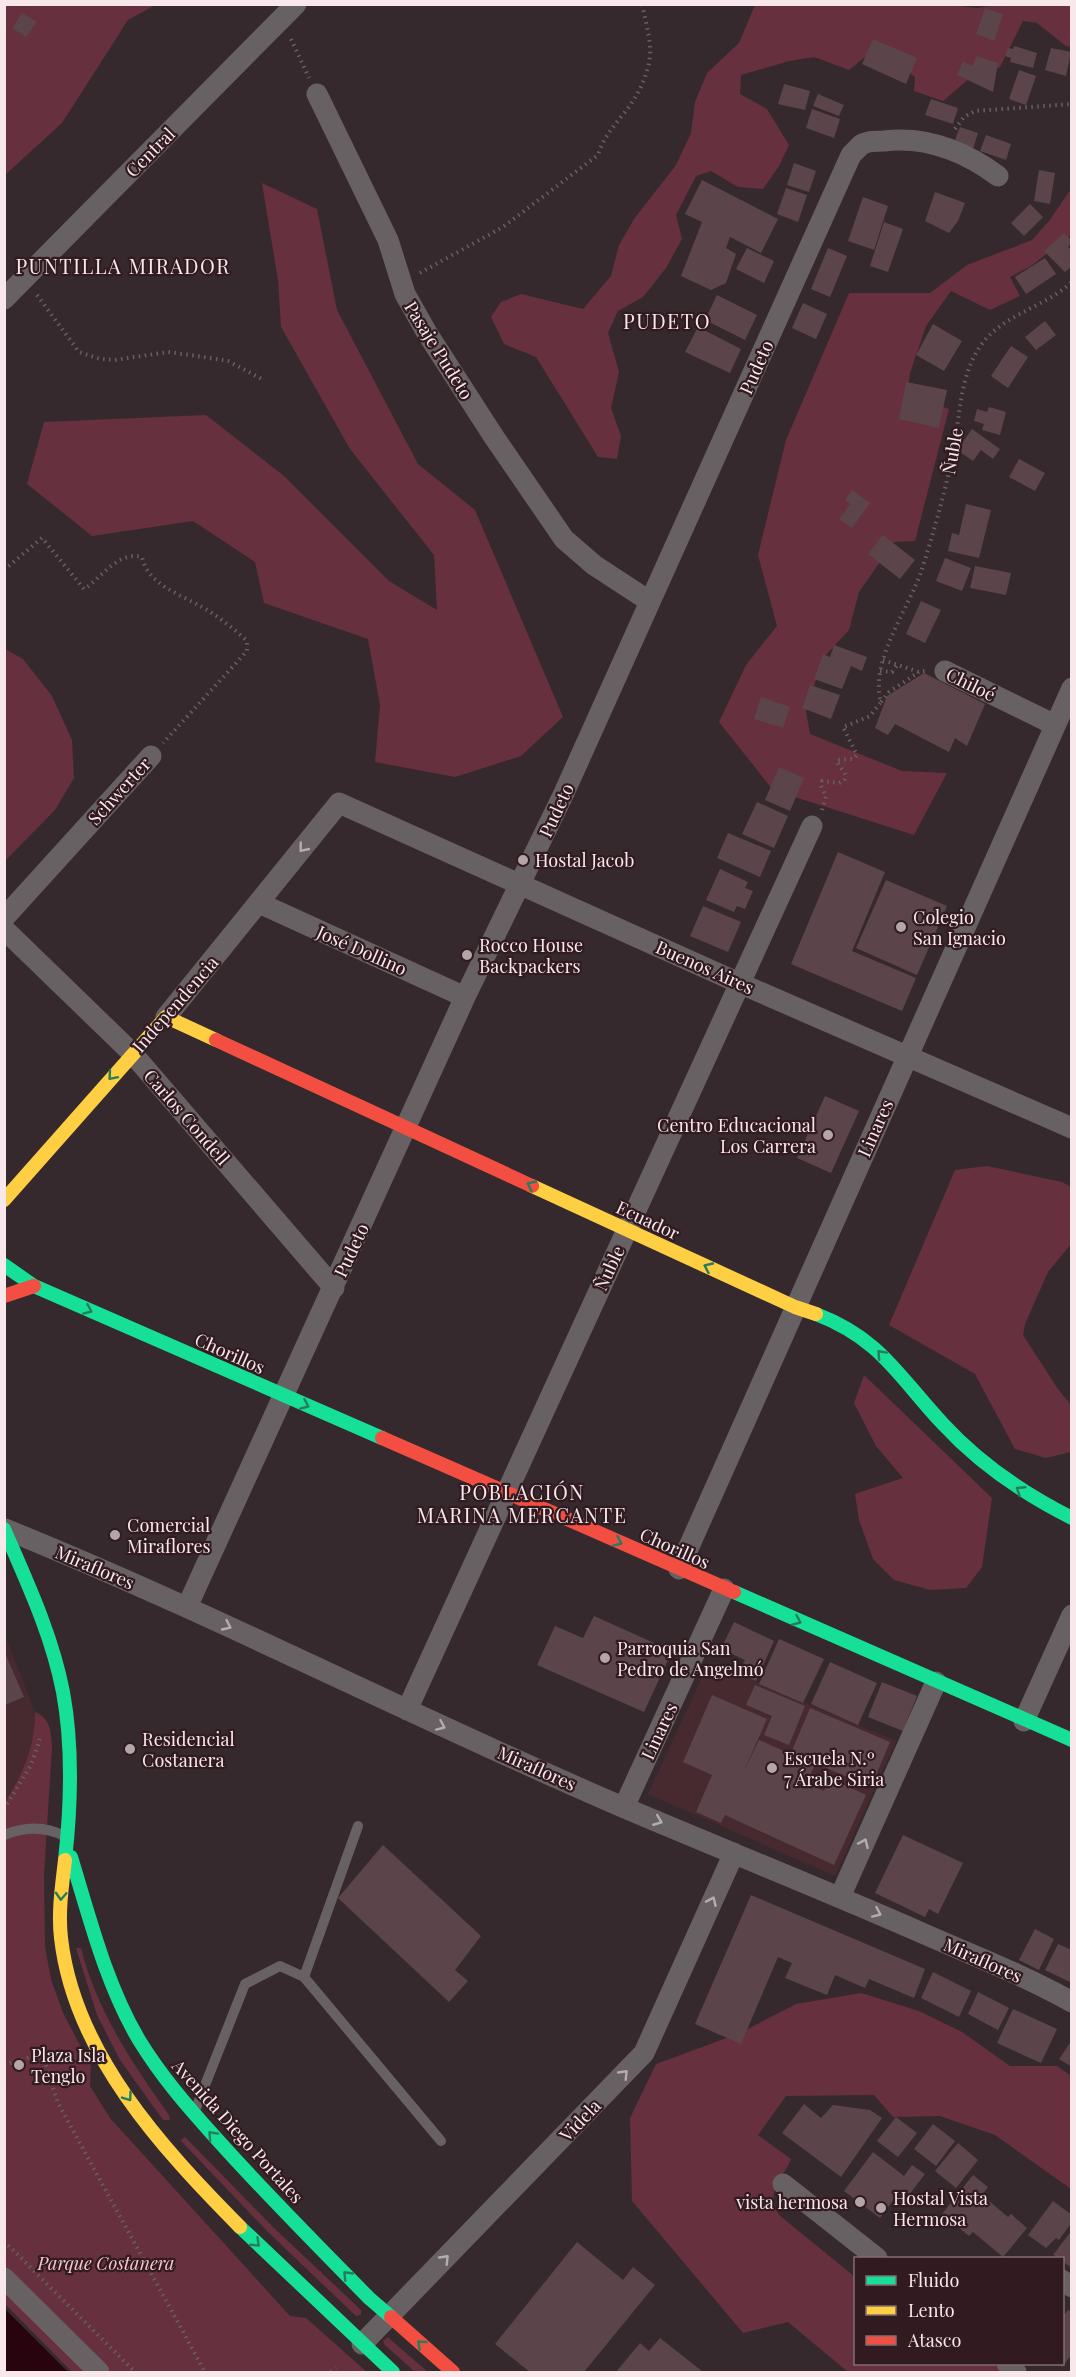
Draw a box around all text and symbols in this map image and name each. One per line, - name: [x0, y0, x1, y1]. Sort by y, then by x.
- street label: Central: [120, 122, 180, 182]
- district label: PUNTILLA MIRADOR: [15, 252, 231, 279]
- street label: Pasaje Pudeto: [399, 296, 479, 404]
- district label: PUDETO: [623, 307, 711, 334]
- street label: Pudeto: [733, 336, 779, 398]
- street label: Ñuble: [936, 426, 968, 476]
- street label: Chiloé: [942, 662, 1000, 706]
- street label: Schwerter: [82, 752, 156, 830]
- street label: Pudeto: [533, 779, 579, 841]
- one-way arrow: [299, 842, 310, 853]
- place label: Hostal Jacob: [535, 848, 634, 872]
- marker: Hostal Jacob: [516, 853, 530, 867]
- place label: Colegio San Ignacio: [913, 905, 1006, 950]
- street label: José Dollino: [312, 919, 411, 981]
- marker: Colegio San Ignacio: [894, 920, 908, 934]
- place label: Rocco House Backpackers: [479, 933, 583, 978]
- street label: Buenos Aires: [652, 935, 758, 999]
- marker: Rocco House Backpackers: [460, 948, 474, 962]
- street label: Independencia: [127, 951, 223, 1057]
- street label: Carlos Condell: [139, 1064, 235, 1170]
- one-way arrow: [108, 1069, 119, 1080]
- street label: Linares: [852, 1096, 898, 1160]
- place label: Centro Educacional Los Carrera: [657, 1113, 816, 1158]
- marker: Centro Educacional Los Carrera: [821, 1128, 835, 1142]
- one-way arrow: [527, 1181, 538, 1193]
- street label: Ecuador: [612, 1195, 684, 1245]
- street label: Pudeto: [328, 1219, 374, 1281]
- street label: Ñuble: [588, 1242, 630, 1294]
- one-way arrow: [704, 1262, 715, 1274]
- one-way arrow: [82, 1302, 93, 1314]
- street label: Chorillos: [191, 1327, 269, 1379]
- one-way arrow: [878, 1351, 889, 1362]
- one-way arrow: [299, 1398, 310, 1410]
- district label: POBLACIÓN MARINA MERCANTE: [417, 1478, 627, 1528]
- one-way arrow: [1016, 1486, 1027, 1497]
- place label: Comercial Miraflores: [127, 1513, 211, 1558]
- street label: Chorillos: [636, 1522, 714, 1574]
- marker: Comercial Miraflores: [108, 1528, 122, 1542]
- one-way arrow: [612, 1535, 623, 1547]
- street label: Miraflores: [52, 1540, 138, 1594]
- one-way arrow: [790, 1614, 801, 1626]
- one-way arrow: [220, 1618, 231, 1630]
- place label: Parroquia San Pedro de Angelmó: [617, 1636, 764, 1681]
- marker: Parroquia San Pedro de Angelmó: [598, 1651, 612, 1665]
- street label: Linares: [635, 1699, 683, 1763]
- one-way arrow: [435, 1718, 446, 1730]
- place label: Residencial Costanera: [142, 1727, 235, 1772]
- street label: Miraflores: [494, 1740, 580, 1796]
- marker: Residencial Costanera: [123, 1742, 137, 1756]
- place label: Escuela N.º 7 Árabe Siria: [784, 1746, 884, 1791]
- marker: Escuela N.º 7 Árabe Siria: [765, 1761, 779, 1775]
- one-way arrow: [652, 1814, 663, 1826]
- one-way arrow: [856, 1839, 868, 1850]
- one-way arrow: [54, 1891, 67, 1900]
- one-way arrow: [705, 1897, 717, 1908]
- one-way arrow: [870, 1906, 881, 1918]
- street label: Miraflores: [940, 1932, 1026, 1988]
- place label: Plaza Isla Tenglo: [31, 2043, 105, 2088]
- street label: Avenida Diego Portales: [166, 2053, 309, 2208]
- marker: Plaza Isla Tenglo: [12, 2058, 26, 2072]
- one-way arrow: [617, 2070, 628, 2081]
- one-way arrow: [121, 2090, 132, 2101]
- street label: Videla: [553, 2094, 606, 2147]
- one-way arrow: [208, 2131, 219, 2141]
- place label: Hostal Vista Hermosa: [893, 2186, 988, 2231]
- place label: vista hermosa: [735, 2190, 848, 2214]
- marker: vista hermosa: [853, 2195, 867, 2209]
- marker: Hostal Vista Hermosa: [874, 2201, 888, 2215]
- one-way arrow: [250, 2236, 260, 2247]
- park label: Parque Costanera: [37, 2251, 174, 2275]
- one-way arrow: [437, 2256, 448, 2267]
- legend: [854, 2257, 1064, 2365]
- text: Fluido: [908, 2268, 959, 2292]
- one-way arrow: [344, 2272, 355, 2283]
- text: Lento: [908, 2298, 955, 2322]
- text: Atasco: [907, 2328, 961, 2352]
- one-way arrow: [417, 2340, 428, 2351]

